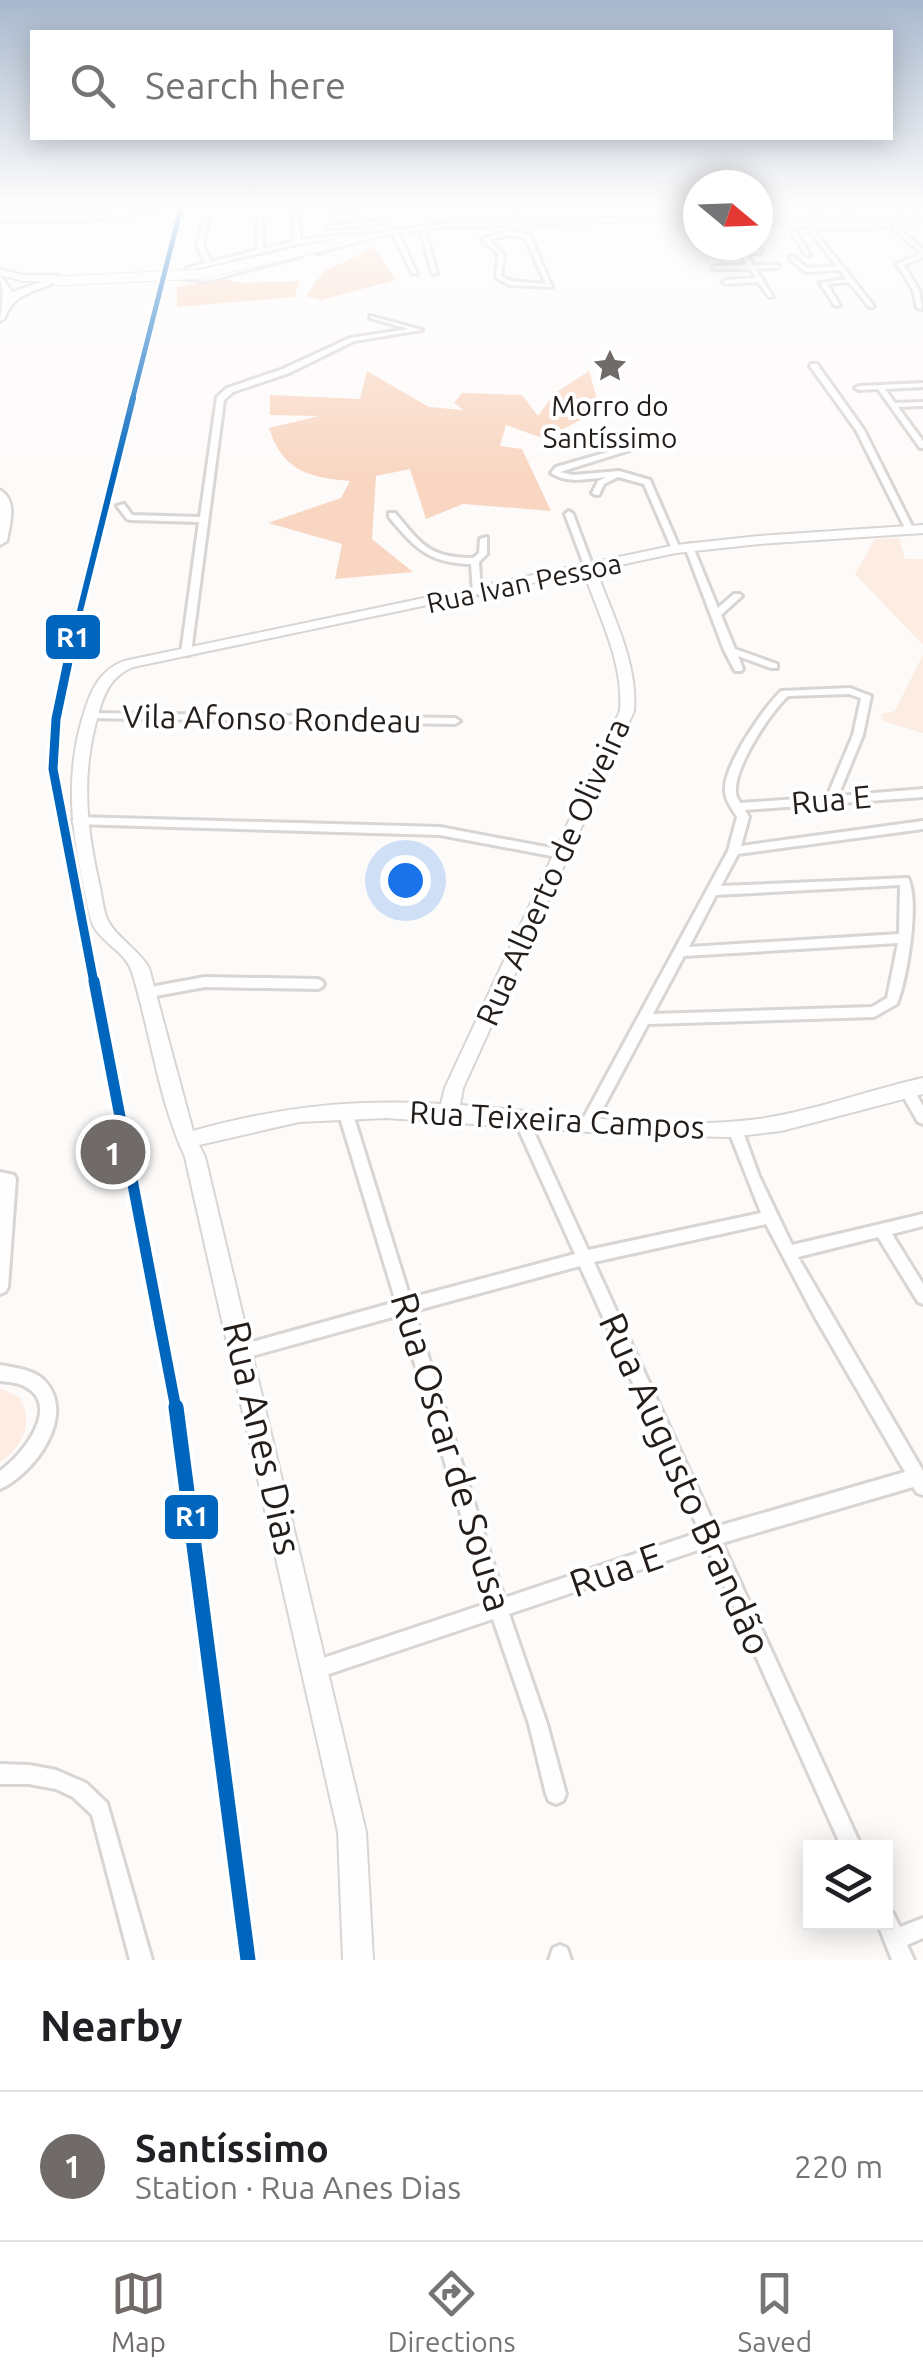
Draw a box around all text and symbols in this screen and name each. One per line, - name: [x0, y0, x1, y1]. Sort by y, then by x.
- search box: [30, 30, 893, 140]
- icon: search: [65, 58, 120, 113]
- text: Search here: [145, 64, 346, 106]
- north arrow: [683, 170, 773, 260]
- place icon: Morro do Santíssimo: [591, 347, 629, 385]
- place label: Morro do Santíssimo: [543, 390, 677, 453]
- street label: Rua Ivan Pessoa: [424, 547, 624, 618]
- line badge: R1: [44, 613, 102, 661]
- text: R1: [56, 621, 90, 652]
- street label: Vila Afonso Rondeau: [122, 697, 422, 739]
- street label: Rua Alberto de Oliveira: [468, 712, 636, 1031]
- street label: Rua E: [790, 778, 872, 820]
- your location: [380, 855, 431, 906]
- street label: Rua Teixeira Campos: [408, 1093, 706, 1145]
- pin: 1: [80, 1114, 146, 1190]
- street label: Rua Oscar de Sousa: [383, 1287, 521, 1616]
- street label: Rua Augusto Brandão: [592, 1306, 780, 1661]
- street label: Rua Anes Dias: [216, 1317, 310, 1559]
- line badge: R1: [163, 1493, 220, 1541]
- text: R1: [175, 1500, 209, 1531]
- street label: Rua E: [564, 1534, 667, 1604]
- map controls: [803, 1840, 893, 1930]
- button: layers: [803, 1840, 893, 1930]
- text: Nearby: [40, 2002, 183, 2049]
- text: Santíssimo: [135, 2127, 329, 2169]
- text: 1: [63, 2148, 82, 2184]
- text: 220 m: [794, 2148, 883, 2184]
- text: Station · Rua Anes Dias: [135, 2169, 461, 2205]
- tab: Map: [111, 2266, 166, 2357]
- tab: Directions: [388, 2266, 516, 2357]
- tab: Saved: [738, 2266, 812, 2357]

